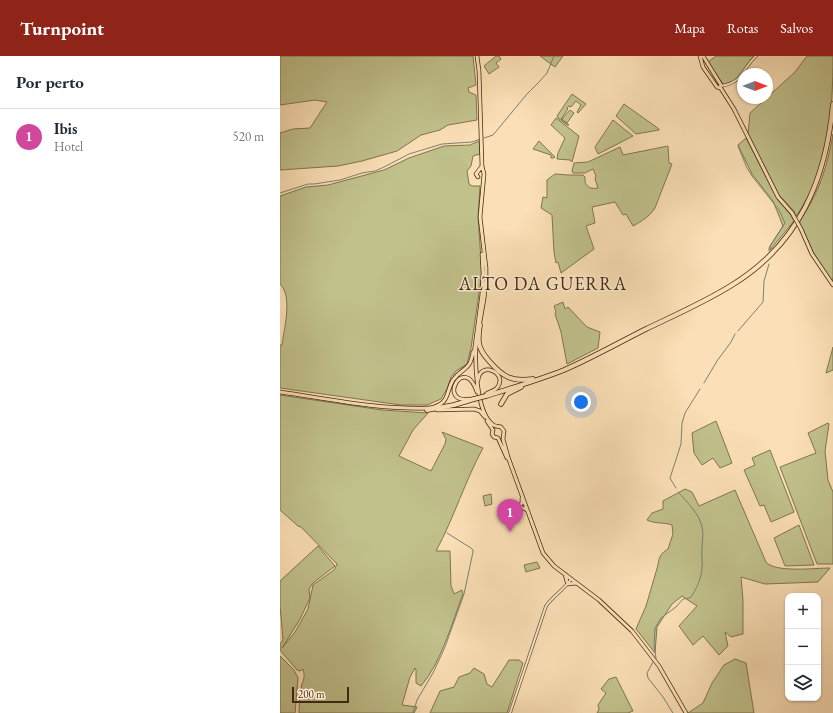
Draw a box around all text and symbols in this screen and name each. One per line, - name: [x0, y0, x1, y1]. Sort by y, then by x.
- text: Turnpoint: [20, 16, 104, 41]
- text: Mapa: [674, 19, 705, 37]
- text: Rotas: [727, 19, 758, 37]
- text: Salvos: [780, 19, 813, 37]
- north arrow: [737, 68, 773, 104]
- text: Por perto: [16, 71, 84, 93]
- text: Ibis: [54, 119, 77, 138]
- text: 1: [26, 128, 32, 145]
- text: 520 m: [233, 128, 264, 145]
- text: Hotel: [54, 138, 83, 155]
- district label: ALTO DA GUERRA: [458, 272, 627, 295]
- your location: [571, 392, 591, 412]
- pin: 1: [497, 499, 523, 532]
- map controls: [785, 593, 821, 701]
- button: +: [785, 593, 821, 629]
- button: −: [785, 629, 821, 665]
- button: layers: [785, 665, 821, 701]
- scale bar: [292, 685, 349, 704]
- text: 200 m: [298, 687, 325, 701]

